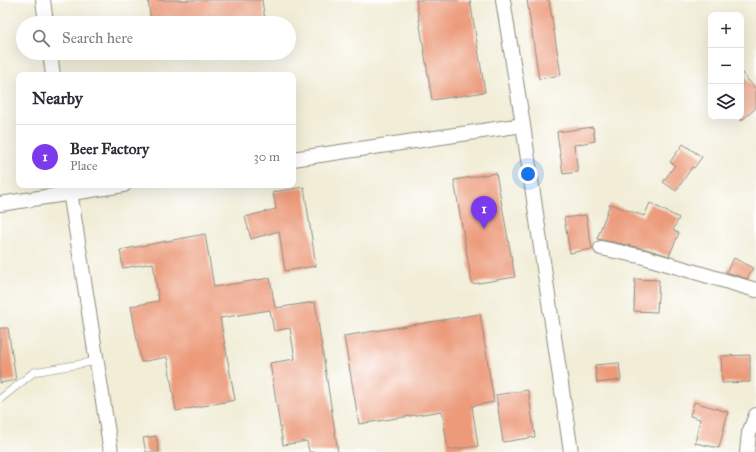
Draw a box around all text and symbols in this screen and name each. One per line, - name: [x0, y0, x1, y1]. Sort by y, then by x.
- map controls: [708, 12, 744, 120]
- button: +: [708, 12, 744, 48]
- search box: [16, 16, 296, 60]
- icon: search: [30, 27, 52, 49]
- text: Search here: [62, 29, 133, 47]
- button: −: [708, 48, 744, 84]
- button: layers: [708, 84, 744, 120]
- text: Nearby: [32, 88, 83, 109]
- text: Beer Factory: [70, 140, 149, 158]
- text: 1: [42, 149, 48, 165]
- text: 30 m: [254, 149, 280, 165]
- text: Place: [70, 158, 97, 174]
- your location: [518, 164, 538, 184]
- pin: 1: [471, 196, 497, 229]

